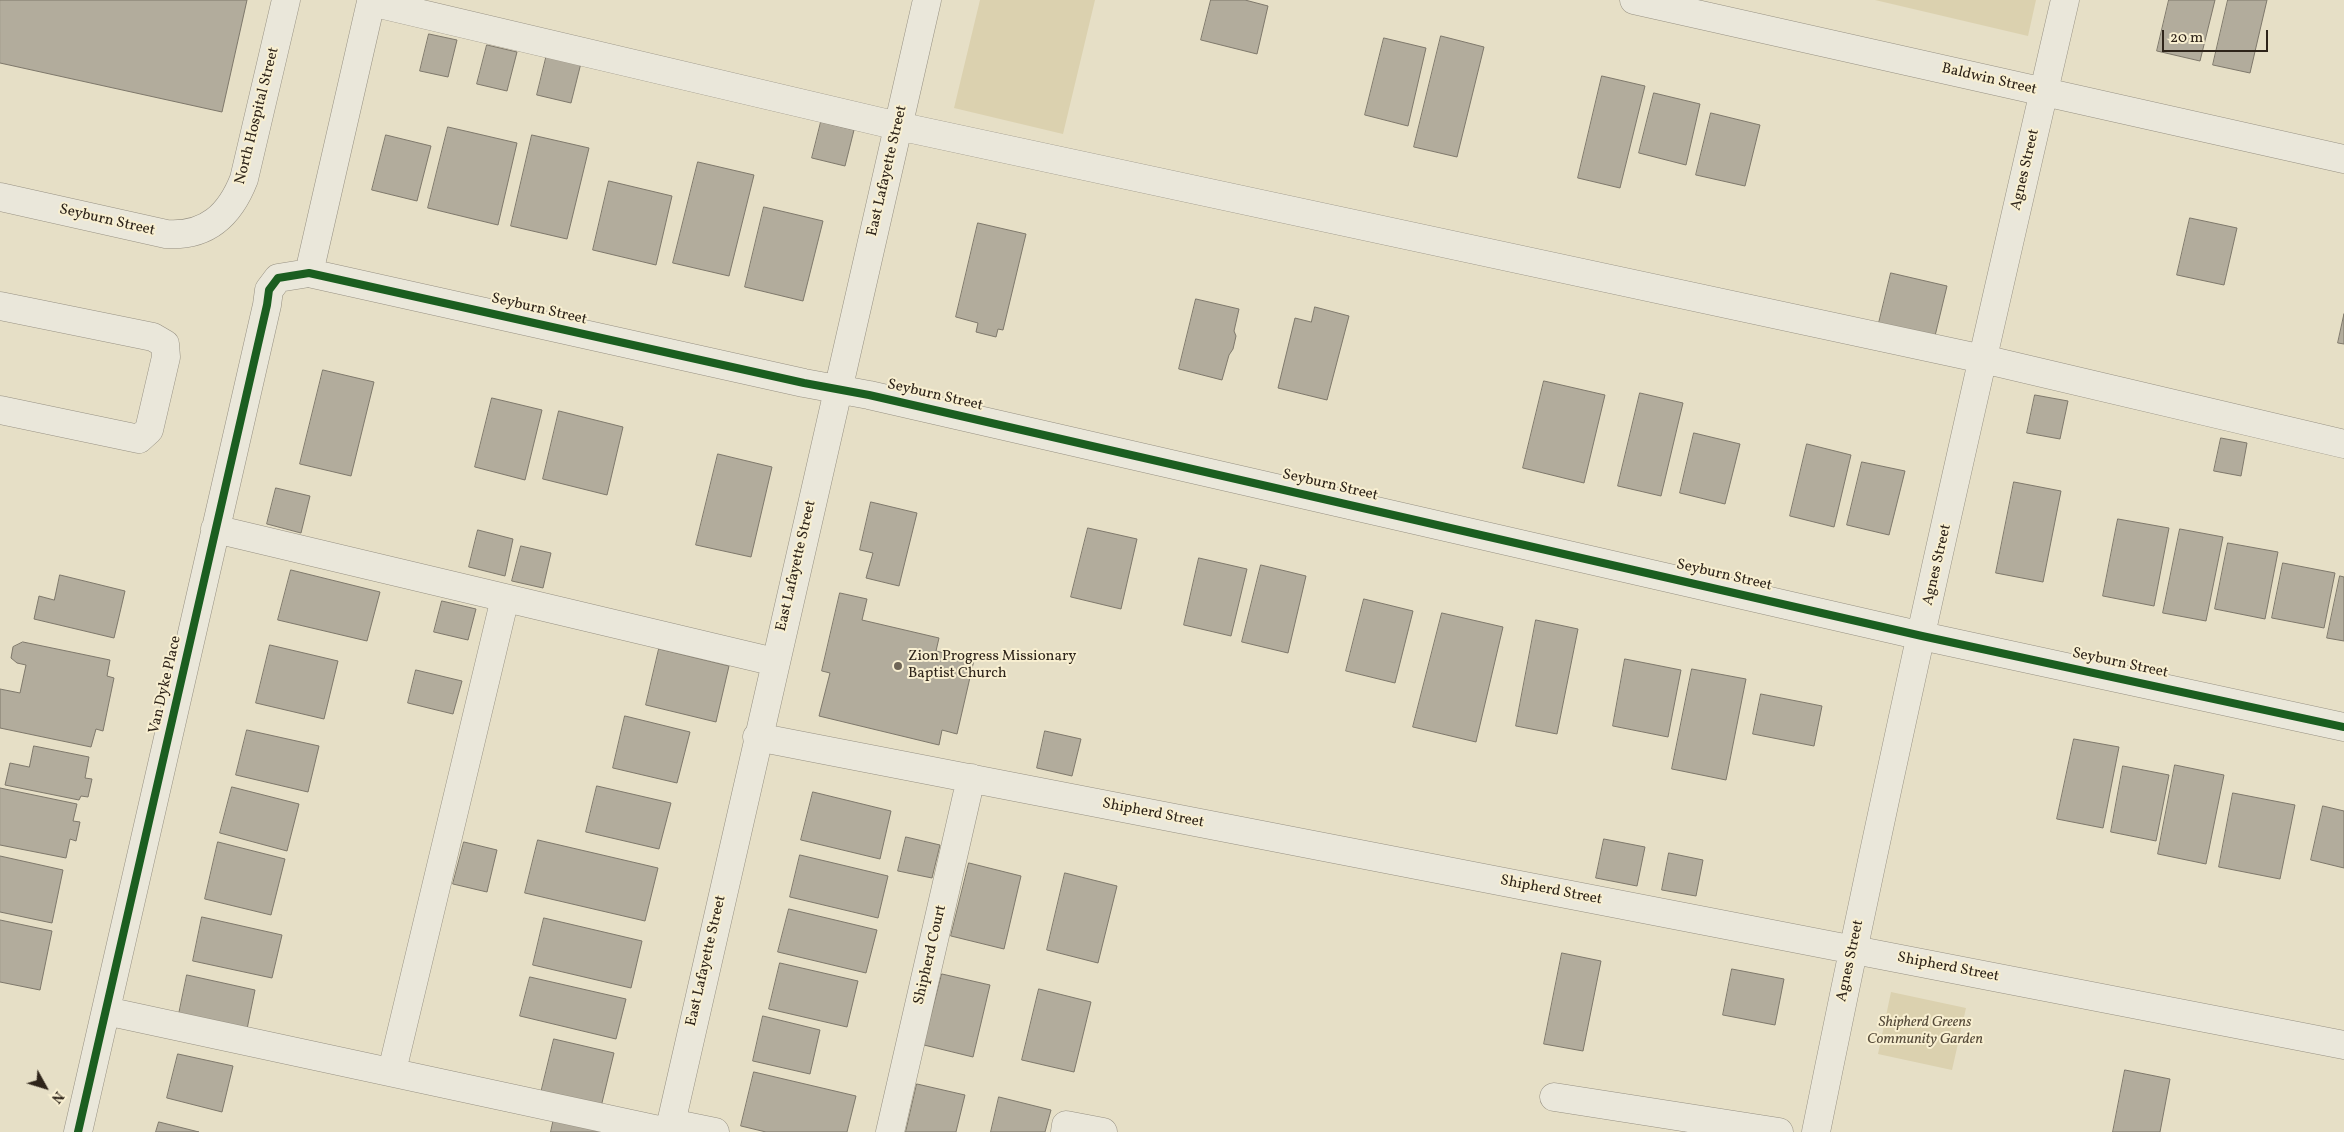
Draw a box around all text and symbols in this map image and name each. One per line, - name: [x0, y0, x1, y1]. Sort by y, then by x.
- scale bar: [2164, 20, 2270, 52]
- text: 20 m: [2170, 28, 2203, 49]
- street label: North Hospital Street: [232, 45, 284, 187]
- street label: Baldwin Street: [1940, 60, 2038, 100]
- street label: East Lafayette Street: [864, 104, 912, 238]
- street label: Agnes Street: [2008, 128, 2044, 212]
- street label: Seyburn Street: [57, 201, 157, 241]
- street label: Seyburn Street: [489, 290, 589, 330]
- street label: Seyburn Street: [885, 376, 985, 416]
- street label: Seyburn Street: [1280, 466, 1380, 506]
- street label: East Lafayette Street: [773, 499, 821, 633]
- street label: Agnes Street: [1920, 523, 1956, 607]
- street label: Seyburn Street: [1674, 556, 1774, 596]
- street label: Van Dyke Place: [146, 634, 186, 736]
- street label: Seyburn Street: [2070, 645, 2170, 683]
- place label: Zion Progress Missionary Baptist Church: [908, 648, 1076, 683]
- marker: Zion Progress Missionary Baptist Church: [892, 660, 904, 672]
- street label: Shipherd Street: [1101, 795, 1205, 833]
- street label: Shipherd Street: [1499, 872, 1603, 910]
- street label: East Lafayette Street: [683, 894, 731, 1028]
- street label: Shipherd Court: [911, 903, 951, 1007]
- street label: Agnes Street: [1834, 919, 1868, 1003]
- street label: Shipherd Street: [1896, 949, 2000, 987]
- park label: Shipherd Greens Community Garden: [1867, 1014, 1983, 1049]
- north arrow: [20, 1062, 70, 1112]
- text: N: [46, 1087, 68, 1107]

